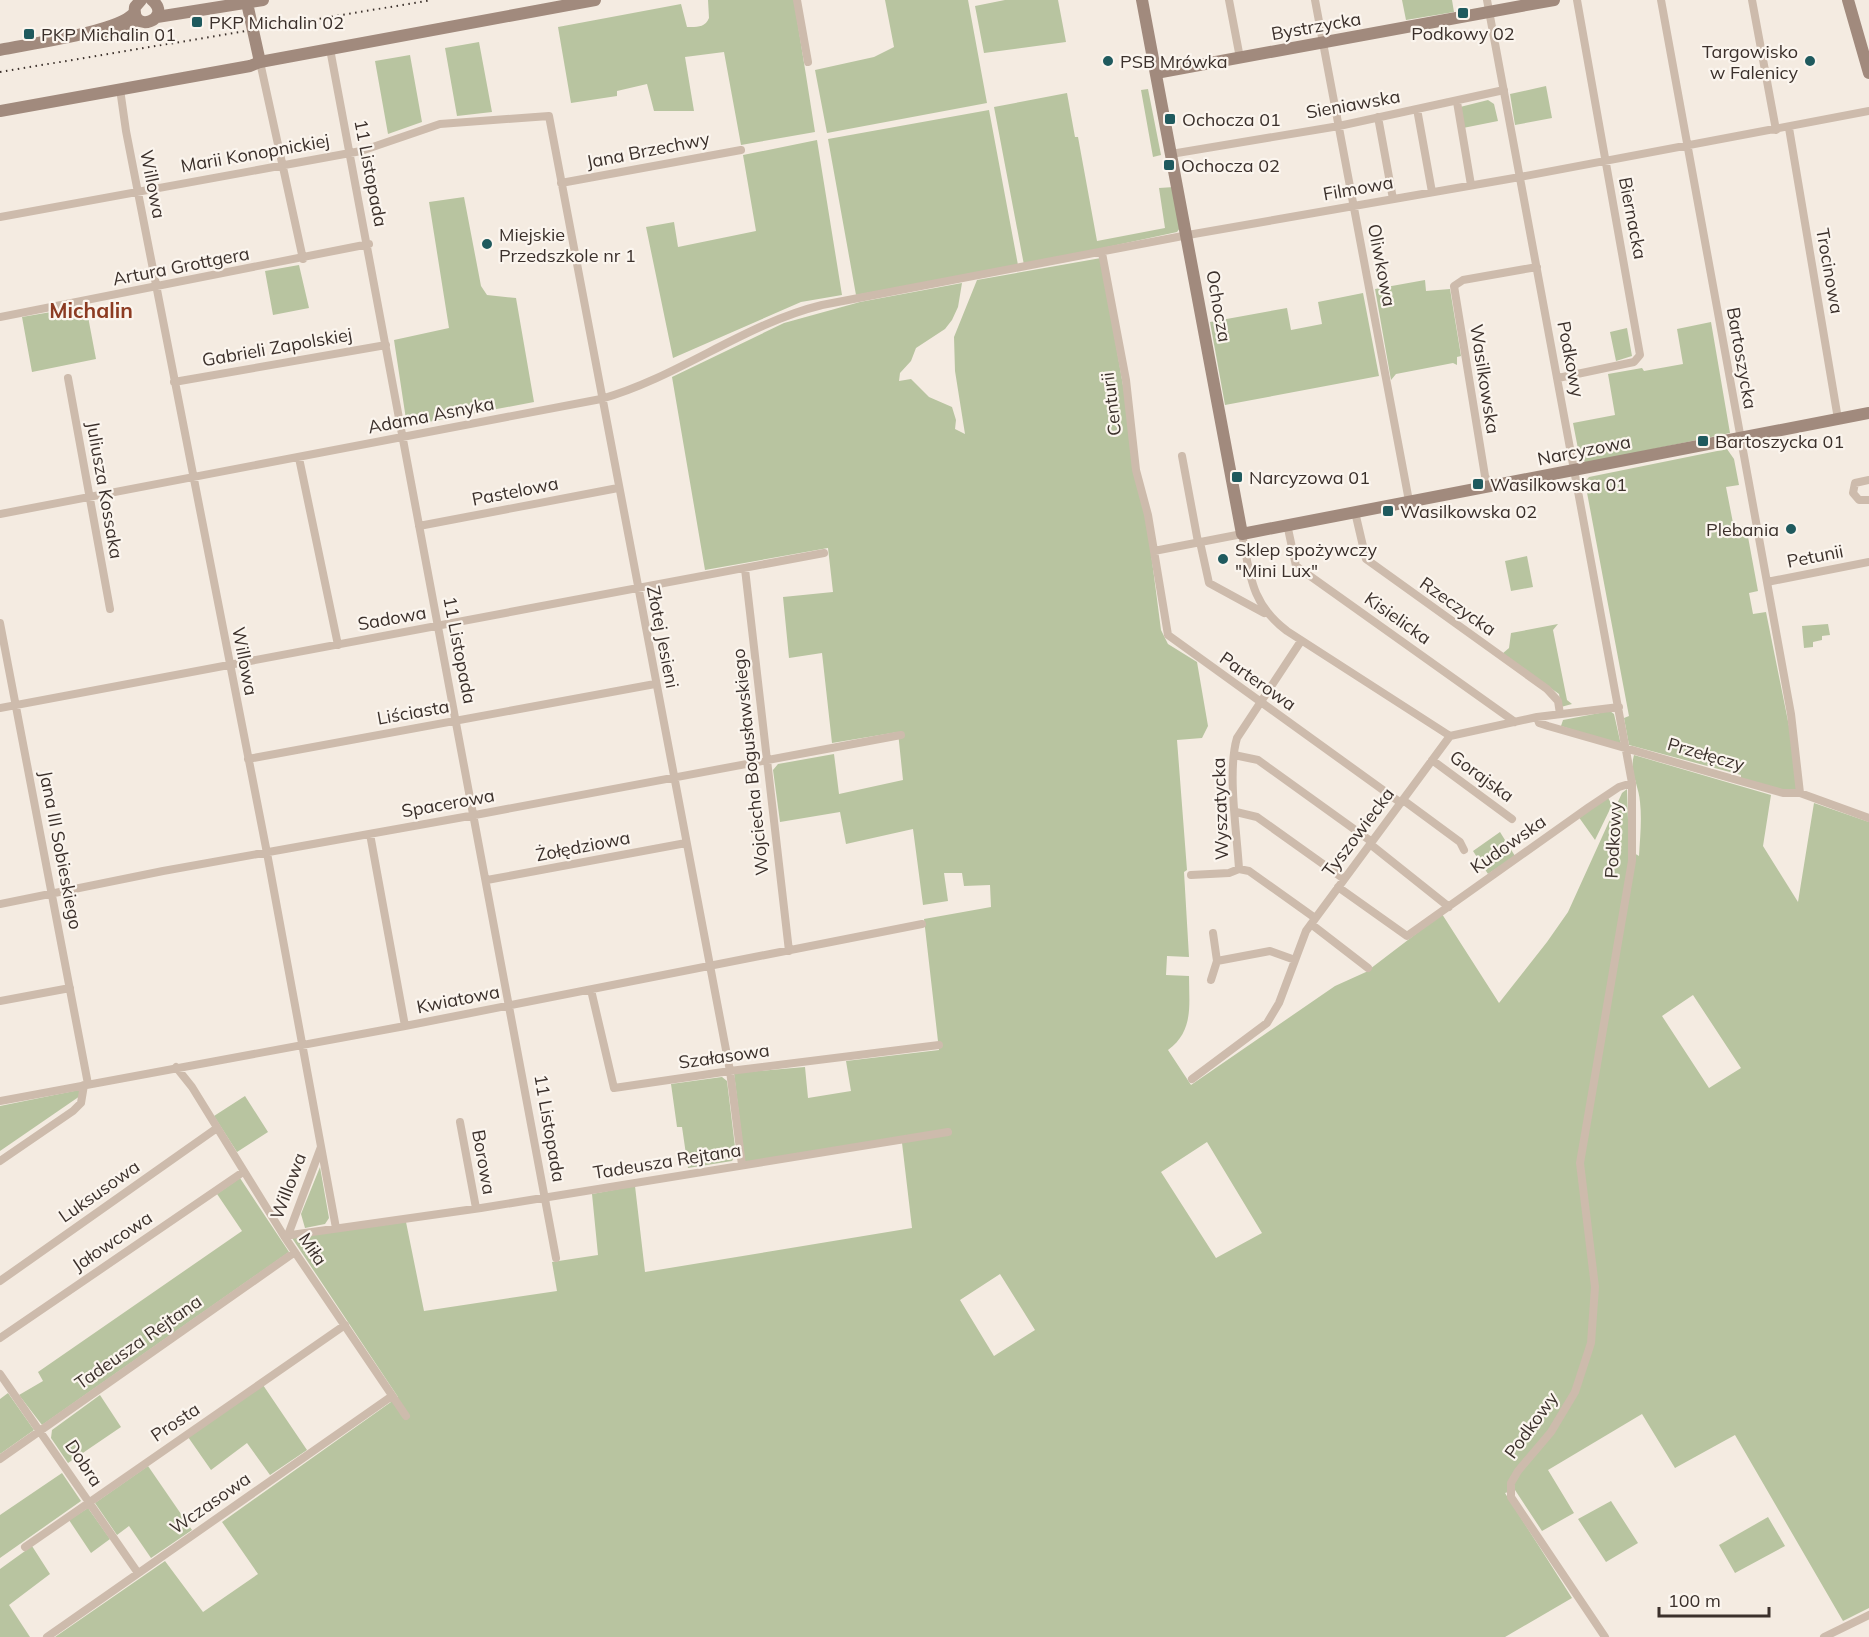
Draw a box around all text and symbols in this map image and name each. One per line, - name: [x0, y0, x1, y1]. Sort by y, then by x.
- marker: Podkowy 02: [1456, 6, 1470, 20]
- street label: Bystrzycka: [1269, 7, 1363, 45]
- place label: PKP Michalin 02: [209, 11, 344, 34]
- marker: PKP Michalin 02: [190, 15, 204, 29]
- place label: Podkowy 02: [1411, 22, 1515, 45]
- place label: PKP Michalin 01: [41, 23, 176, 46]
- marker: PKP Michalin 01: [22, 27, 36, 41]
- place label: Targowisko w Falenicy: [1702, 40, 1798, 84]
- place label: PSB Mrówka: [1120, 50, 1228, 73]
- marker: PSB Mrówka: [1101, 54, 1115, 68]
- marker: Targowisko w Falenicy: [1803, 54, 1817, 68]
- street label: Sieniawska: [1304, 84, 1402, 124]
- place label: Ochocza 01: [1182, 108, 1281, 131]
- marker: Ochocza 01: [1163, 112, 1177, 126]
- street label: 11 Listopada: [349, 117, 393, 229]
- street label: Jana Brzechwy: [584, 127, 712, 173]
- street label: Marii Konopnickiej: [179, 129, 331, 177]
- street label: Willowa: [135, 148, 171, 220]
- place label: Ochocza 02: [1181, 154, 1280, 177]
- marker: Ochocza 02: [1162, 158, 1176, 172]
- street label: Filmowa: [1321, 171, 1395, 205]
- street label: Biernacka: [1614, 175, 1652, 261]
- street label: Oliwkowa: [1363, 222, 1401, 308]
- place label: Miejskie Przedszkole nr 1: [499, 223, 636, 267]
- street label: Trocinowa: [1811, 226, 1849, 316]
- marker: Miejskie Przedszkole nr 1: [480, 237, 494, 251]
- street label: Artura Grottgera: [111, 241, 251, 291]
- street label: Ochocza: [1201, 268, 1237, 344]
- district label: Michalin: [49, 297, 133, 323]
- street label: Bartoszycka: [1722, 305, 1762, 411]
- street label: Podkowy: [1552, 319, 1590, 399]
- street label: Gabrieli Zapolskiej: [200, 322, 354, 372]
- street label: Wasilkowska: [1465, 322, 1505, 436]
- street label: Centurii: [1096, 371, 1126, 437]
- street label: Adama Asnyka: [366, 391, 496, 439]
- street label: Juliusza Kossaka: [82, 420, 128, 560]
- street label: Narcyzowa: [1535, 430, 1633, 470]
- place label: Bartoszycka 01: [1715, 430, 1844, 453]
- marker: Bartoszycka 01: [1696, 434, 1710, 448]
- place label: Narcyzowa 01: [1249, 466, 1370, 489]
- marker: Narcyzowa 01: [1230, 470, 1244, 484]
- street label: Pastelowa: [470, 471, 560, 511]
- place label: Wasilkowska 01: [1490, 473, 1627, 496]
- marker: Wasilkowska 01: [1471, 477, 1485, 491]
- place label: Wasilkowska 02: [1400, 500, 1537, 523]
- marker: Wasilkowska 02: [1381, 504, 1395, 518]
- place label: Plebania: [1706, 518, 1779, 541]
- marker: Plebania: [1784, 522, 1798, 536]
- place label: Sklep spożywczy "Mini Lux": [1235, 538, 1378, 582]
- street label: Petunii: [1785, 539, 1845, 573]
- marker: Sklep spożywczy "Mini Lux": [1216, 552, 1230, 566]
- street label: Rzeczycka: [1415, 571, 1501, 641]
- street label: Złotej Jesieni: [642, 584, 684, 690]
- street label: Kisielicka: [1360, 587, 1436, 649]
- street label: 11 Listopada: [438, 594, 482, 706]
- street label: Sadowa: [356, 601, 428, 635]
- street label: Willowa: [227, 625, 263, 697]
- street label: Parterowa: [1215, 646, 1301, 716]
- street label: Wojciecha Bogusławskiego: [727, 647, 773, 877]
- street label: Liściasta: [375, 694, 451, 730]
- street label: Przełęczy: [1665, 732, 1747, 776]
- street label: Gorajska: [1445, 745, 1519, 807]
- street label: Wyszatycka: [1207, 757, 1233, 861]
- street label: Jana III Sobieskiego: [34, 769, 88, 931]
- street label: Spacerowa: [400, 783, 496, 823]
- street label: Tyszowiecka: [1317, 783, 1399, 881]
- street label: Podkowy: [1600, 801, 1627, 879]
- street label: Kudowska: [1466, 810, 1550, 878]
- street label: Żołędziowa: [534, 826, 632, 866]
- street label: Kwiatowa: [414, 980, 502, 1018]
- street label: Szałasowa: [677, 1038, 771, 1074]
- street label: 11 Listopada: [529, 1072, 571, 1184]
- street label: Borowa: [467, 1128, 501, 1196]
- street label: Tadeusza Rejtana: [591, 1138, 743, 1184]
- street label: Willowa: [265, 1150, 311, 1222]
- street label: Luksusowa: [54, 1155, 144, 1227]
- street label: Jałowcowa: [68, 1206, 156, 1276]
- street label: Miła: [294, 1228, 332, 1270]
- street label: Tadeusza Rejtana: [70, 1290, 206, 1394]
- street label: Podkowy: [1499, 1387, 1563, 1463]
- street label: Prosta: [146, 1397, 204, 1447]
- street label: Dobra: [60, 1435, 108, 1491]
- street label: Wczasowa: [165, 1467, 255, 1539]
- scale bar: [1659, 1580, 1768, 1618]
- text: 100 m: [1668, 1589, 1721, 1612]

